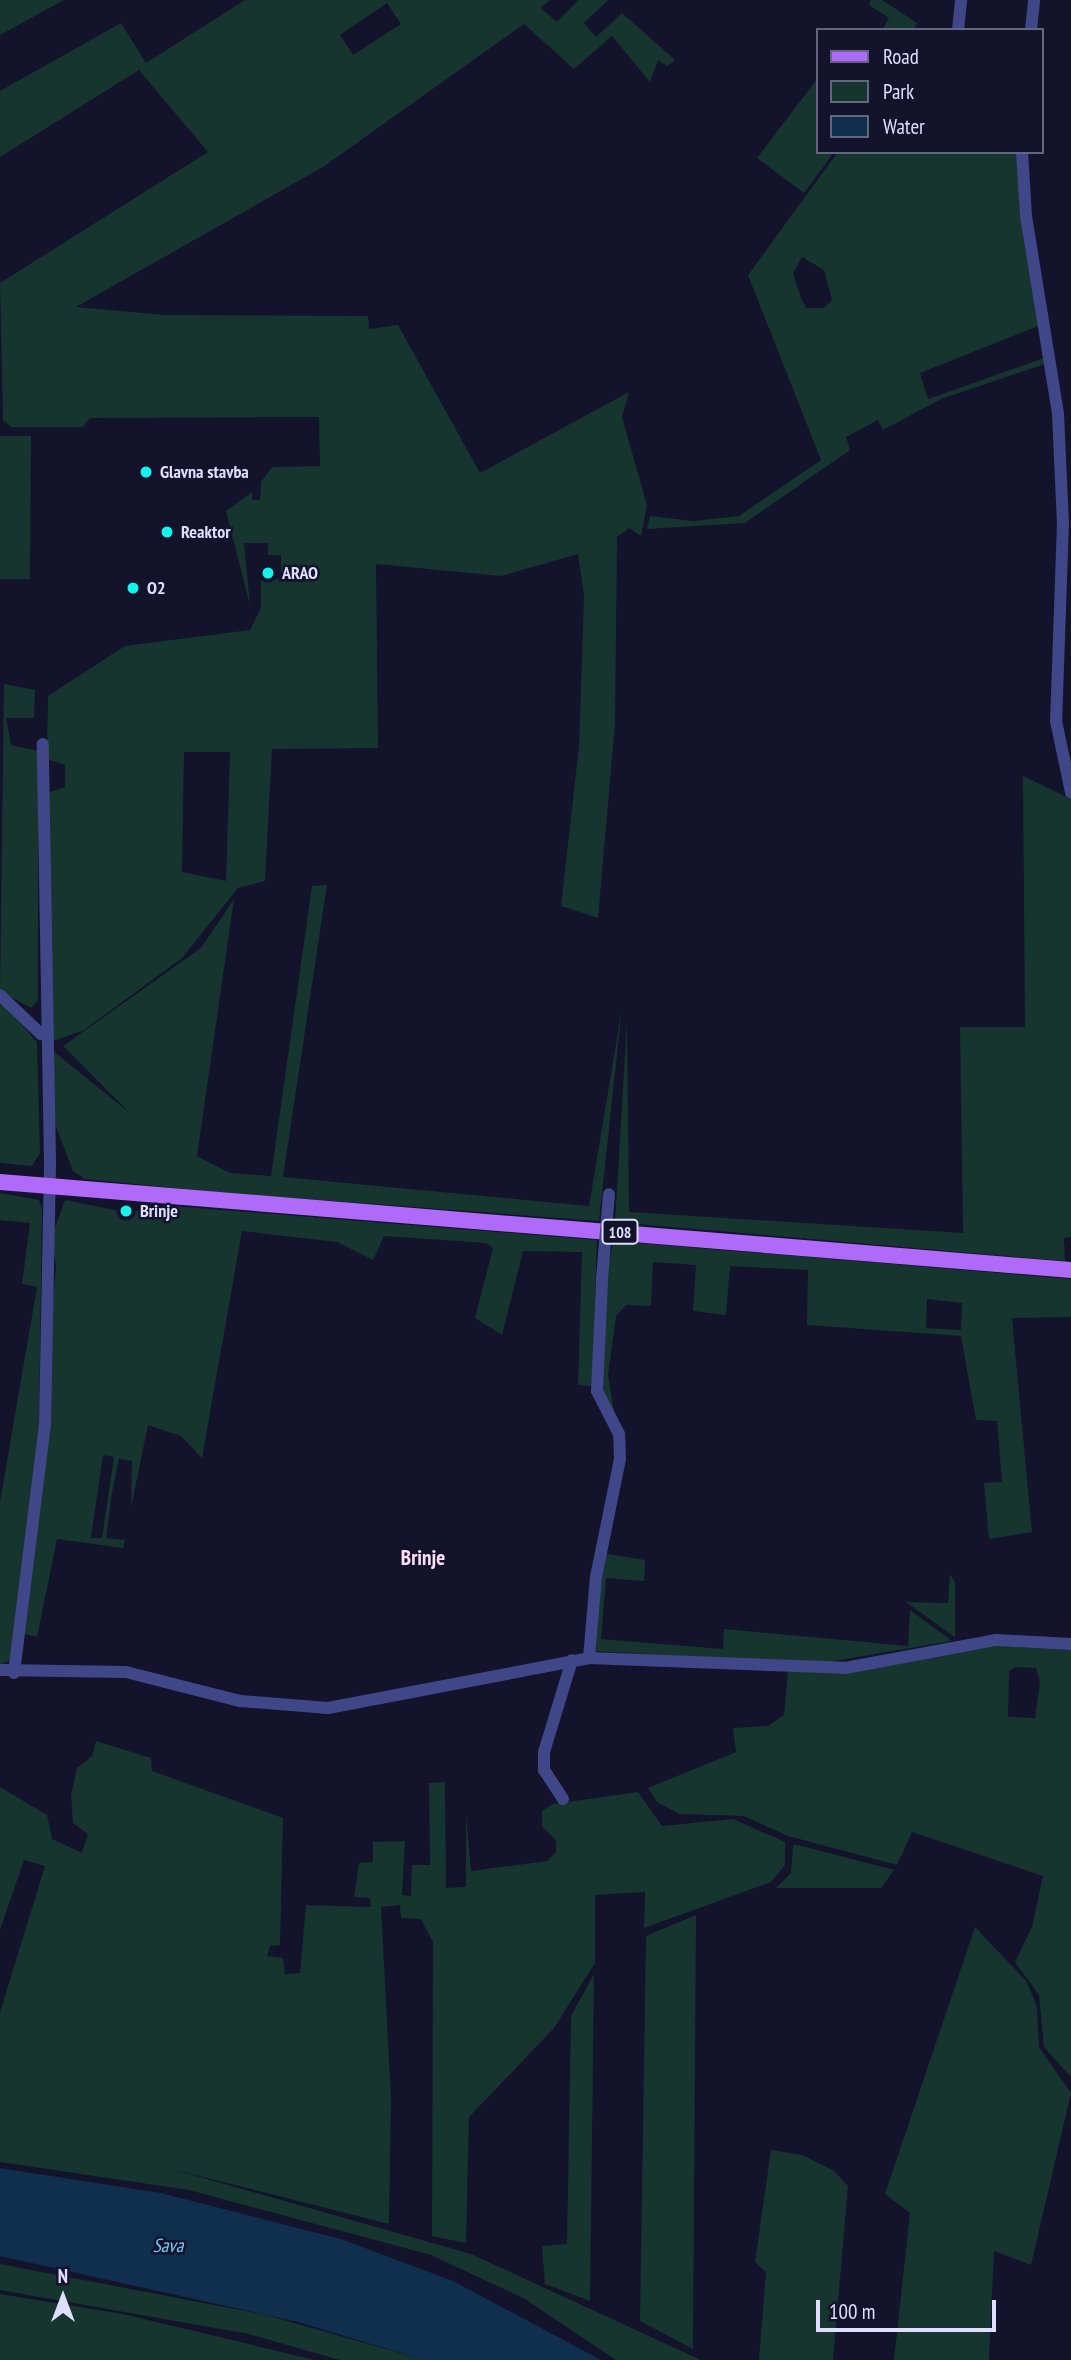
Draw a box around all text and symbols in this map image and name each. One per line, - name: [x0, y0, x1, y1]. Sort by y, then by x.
- legend: [816, 28, 1043, 154]
- text: Road: [883, 43, 919, 70]
- text: Park: [883, 78, 914, 105]
- text: Water: [883, 113, 925, 140]
- place label: Glavna stavba: [160, 461, 249, 483]
- marker: Glavna stavba: [138, 464, 154, 480]
- place label: Reaktor: [181, 521, 230, 543]
- marker: Reaktor: [159, 524, 175, 540]
- place label: ARAO: [282, 562, 318, 584]
- marker: ARAO: [260, 565, 276, 581]
- place label: O2: [147, 577, 166, 599]
- marker: O2: [125, 580, 141, 596]
- place label: Brinje: [140, 1200, 178, 1222]
- marker: Brinje: [118, 1203, 134, 1219]
- road number: 108: [601, 1220, 639, 1244]
- district label: Brinje: [401, 1545, 445, 1571]
- water label: Sava: [153, 2235, 183, 2257]
- north arrow: [28, 2262, 98, 2332]
- text: N: [58, 2264, 68, 2288]
- scale bar: [819, 2286, 999, 2330]
- text: 100 m: [829, 2298, 875, 2325]

